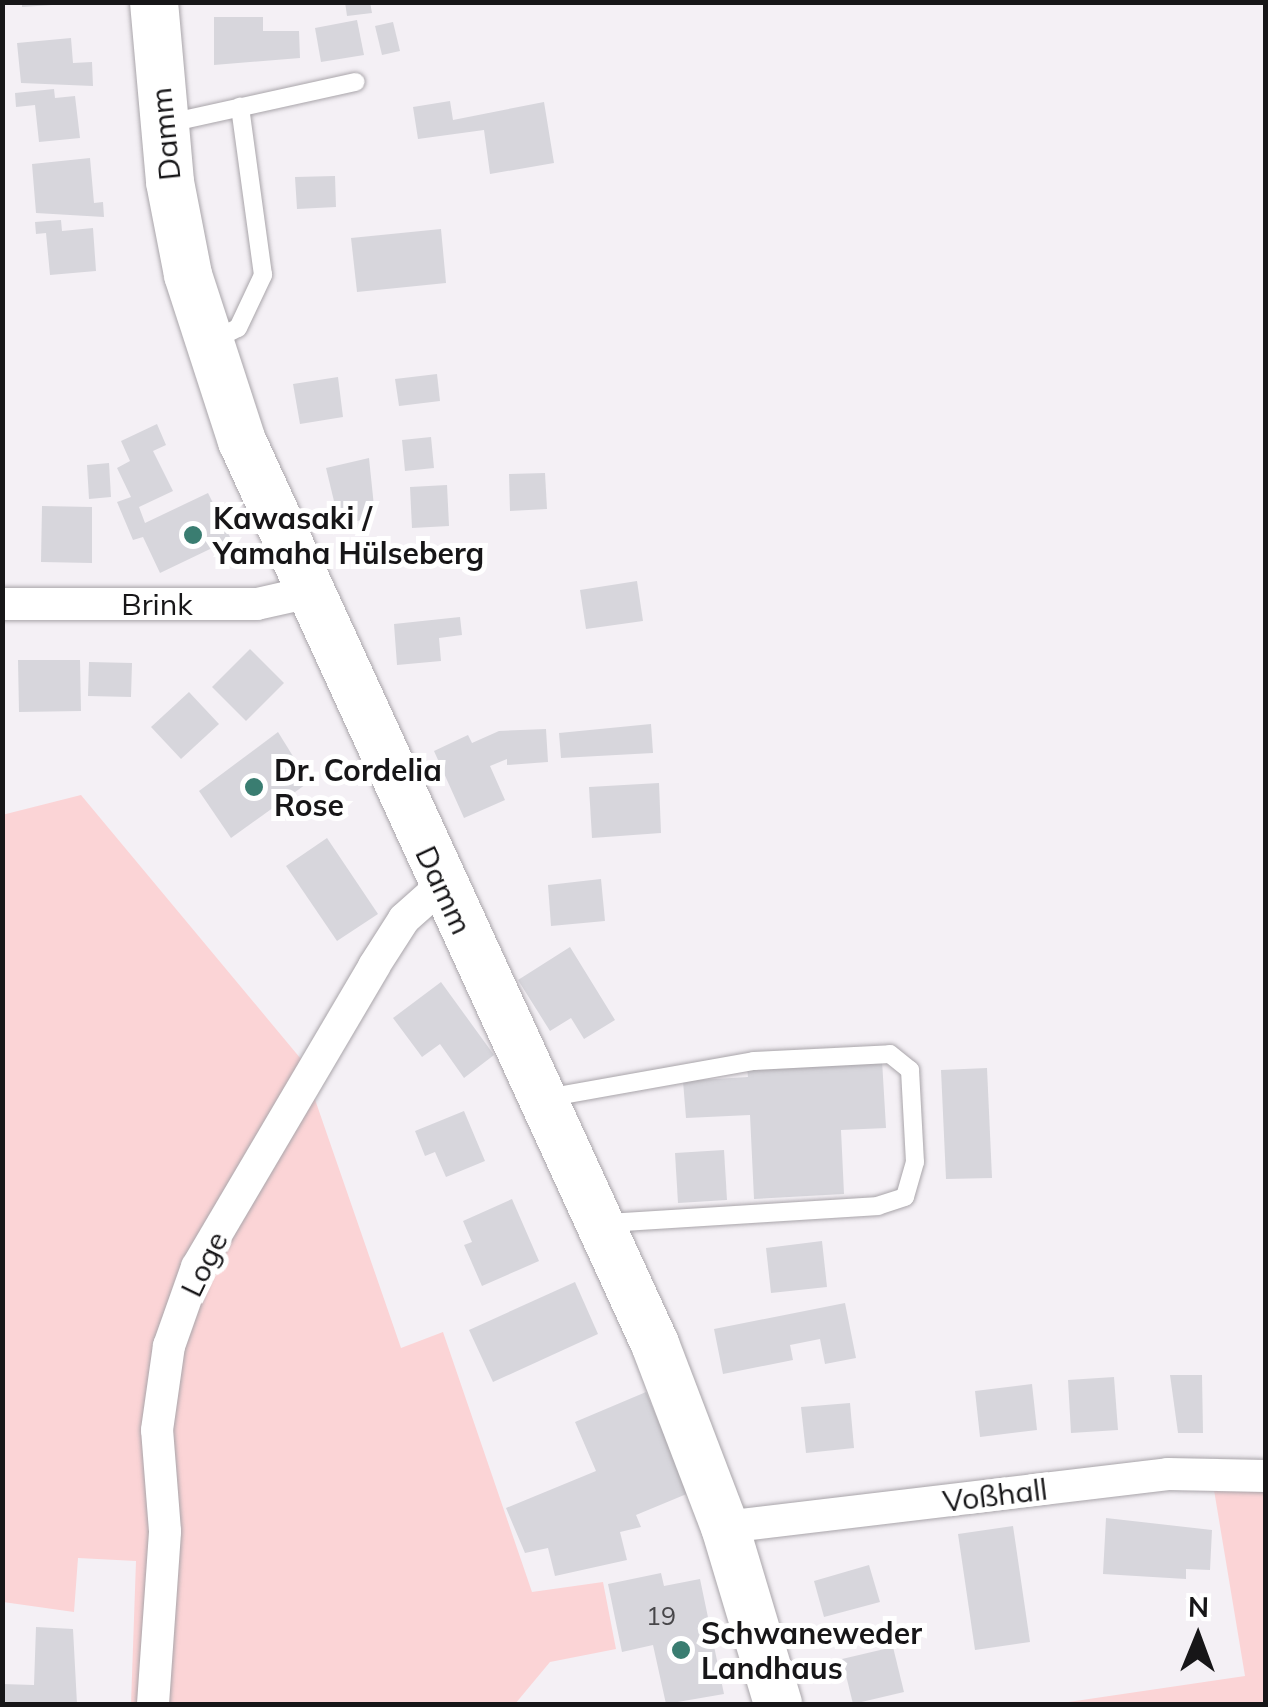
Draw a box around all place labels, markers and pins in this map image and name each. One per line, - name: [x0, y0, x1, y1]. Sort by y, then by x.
- place label: Kawasaki / Yamaha Hülseberg: [213, 500, 484, 570]
- marker: Kawasaki / Yamaha Hülseberg: [182, 524, 204, 546]
- place label: Dr. Cordelia Rose: [274, 752, 442, 822]
- marker: Dr. Cordelia Rose: [243, 776, 265, 798]
- place label: Schwaneweder Landhaus: [701, 1615, 922, 1686]
- marker: Schwaneweder Landhaus: [670, 1639, 692, 1661]

